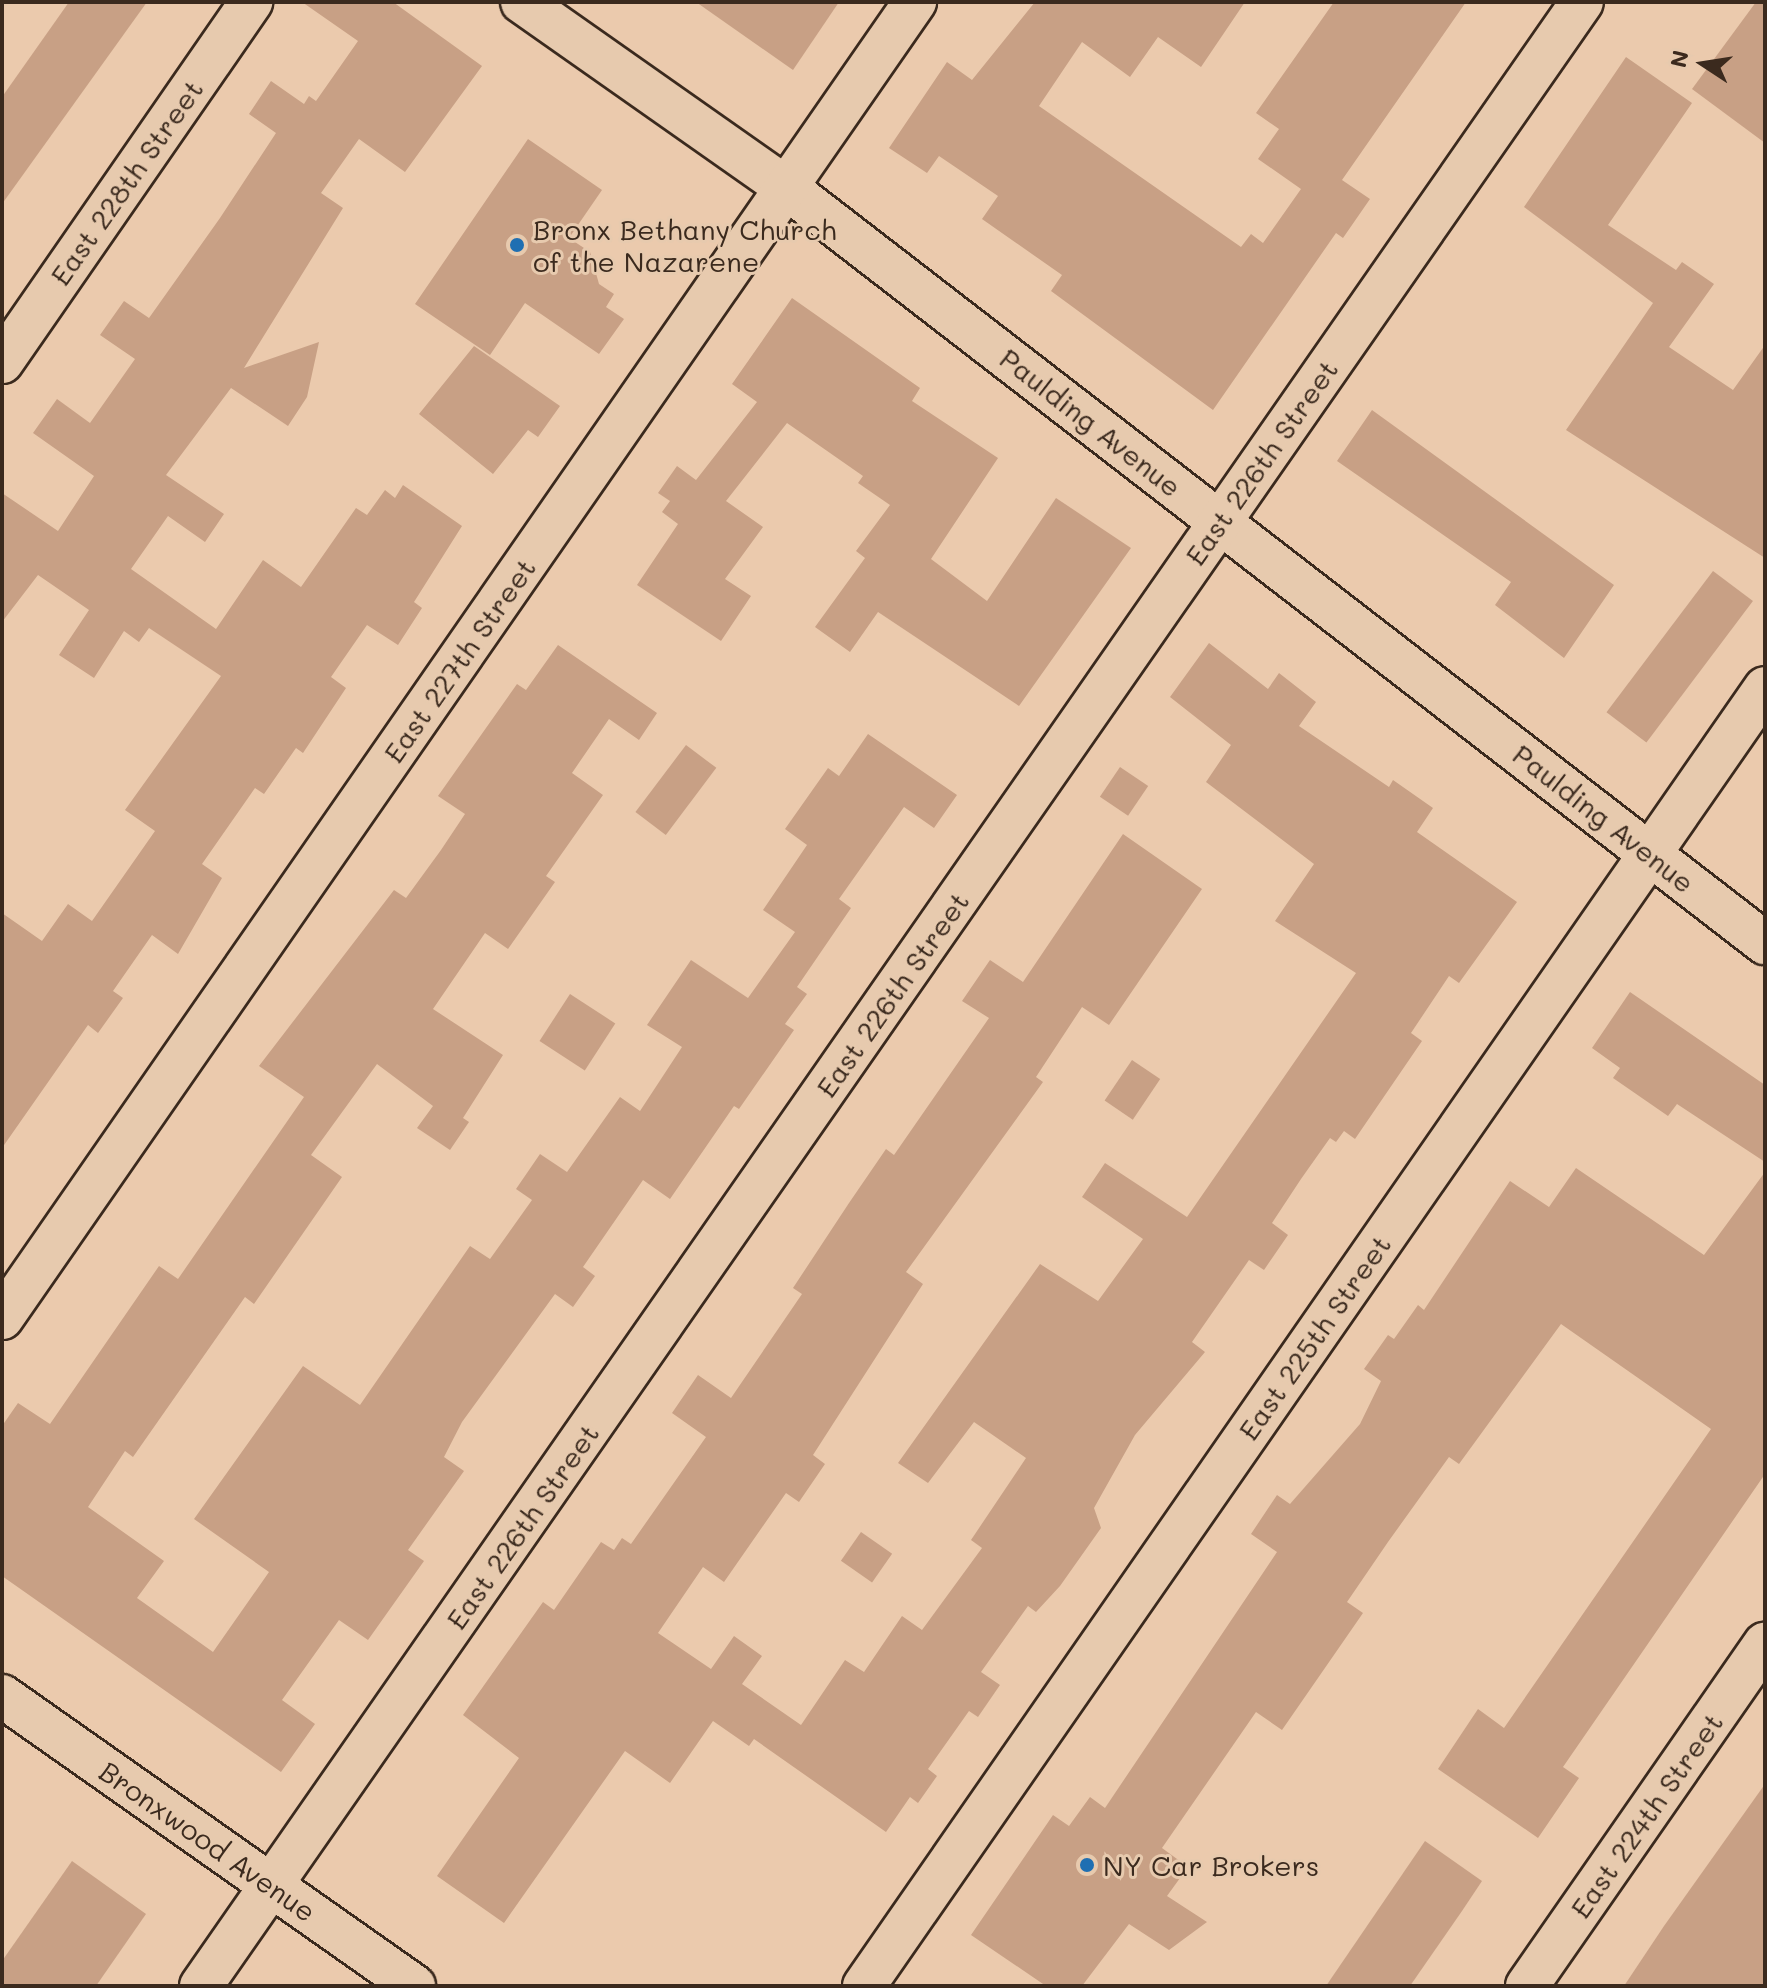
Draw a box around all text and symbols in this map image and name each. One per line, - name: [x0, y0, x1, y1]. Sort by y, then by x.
- north arrow: [1663, 24, 1743, 104]
- text: N: [1663, 48, 1695, 70]
- street label: East 228th Street: [43, 73, 209, 291]
- place label: Bronx Bethany Church of the Nazarene: [533, 212, 837, 278]
- marker: Bronx Bethany Church of the Nazarene: [508, 236, 526, 254]
- street label: Paulding Avenue: [994, 341, 1188, 503]
- street label: East 226th Street: [1178, 353, 1344, 571]
- street label: East 227th Street: [376, 552, 542, 768]
- street label: Paulding Avenue: [1507, 737, 1701, 899]
- street label: East 226th Street: [809, 885, 975, 1103]
- street label: East 225th Street: [1231, 1228, 1397, 1446]
- street label: East 226th Street: [439, 1417, 605, 1635]
- street label: East 224th Street: [1563, 1706, 1729, 1924]
- street label: Bronxwood Avenue: [93, 1754, 323, 1928]
- place label: NY Car Brokers: [1103, 1848, 1319, 1882]
- marker: NY Car Brokers: [1078, 1856, 1096, 1874]

